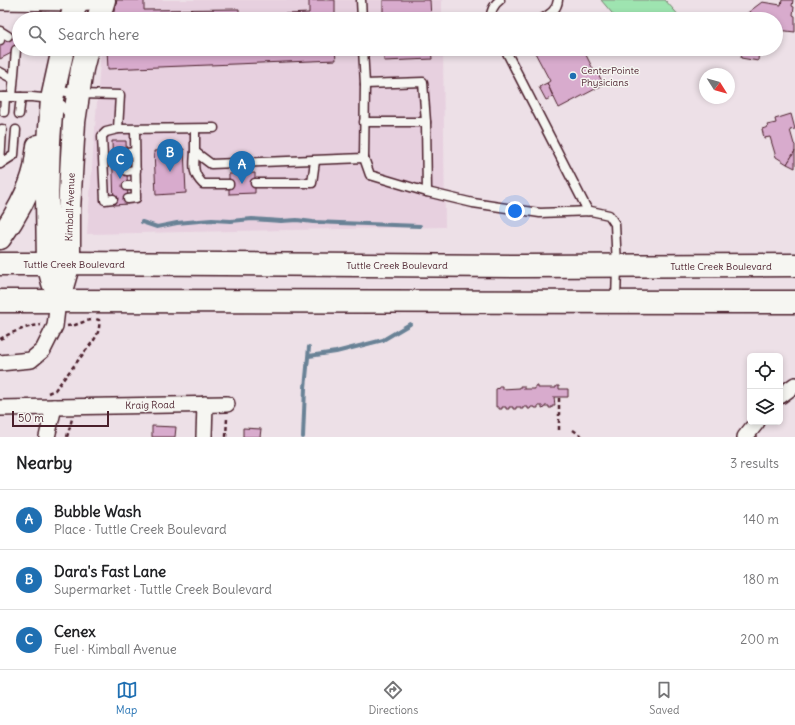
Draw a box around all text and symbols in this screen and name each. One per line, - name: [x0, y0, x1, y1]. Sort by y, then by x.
- search box: [12, 12, 783, 56]
- icon: search: [26, 23, 48, 45]
- text: Search here: [58, 25, 139, 44]
- place label: CenterPointe Physicians: [581, 64, 639, 89]
- north arrow: [699, 68, 735, 104]
- marker: CenterPointe Physicians: [568, 71, 578, 81]
- pin: B: [157, 139, 183, 172]
- pin: C: [107, 146, 133, 179]
- pin: A: [229, 151, 255, 184]
- street label: Kimball Avenue: [62, 172, 78, 242]
- your location: [505, 201, 525, 221]
- street label: Tuttle Creek Boulevard: [23, 258, 125, 271]
- street label: Tuttle Creek Boulevard: [346, 259, 448, 272]
- street label: Tuttle Creek Boulevard: [670, 260, 772, 273]
- map controls: [747, 353, 783, 425]
- button: locate: [747, 353, 783, 389]
- button: layers: [747, 389, 783, 425]
- street label: Kraig Road: [125, 398, 175, 412]
- scale bar: [12, 409, 109, 428]
- text: 50 m: [18, 411, 44, 425]
- text: Nearby: [16, 452, 72, 474]
- text: 3 results: [730, 455, 779, 472]
- text: Bubble Wash: [54, 502, 141, 521]
- text: A: [25, 511, 33, 528]
- text: 140 m: [743, 511, 779, 528]
- text: Place · Tuttle Creek Boulevard: [54, 521, 227, 538]
- text: Dara's Fast Lane: [54, 562, 166, 581]
- text: B: [25, 571, 33, 588]
- text: 180 m: [743, 571, 779, 588]
- text: Supermarket · Tuttle Creek Boulevard: [54, 581, 272, 598]
- text: Cenex: [54, 622, 96, 641]
- text: C: [25, 631, 33, 648]
- text: 200 m: [740, 631, 779, 648]
- text: Fuel · Kimball Avenue: [54, 641, 177, 658]
- tab: Map: [116, 679, 138, 717]
- tab: Directions: [369, 679, 418, 717]
- tab: Saved: [649, 679, 679, 717]

